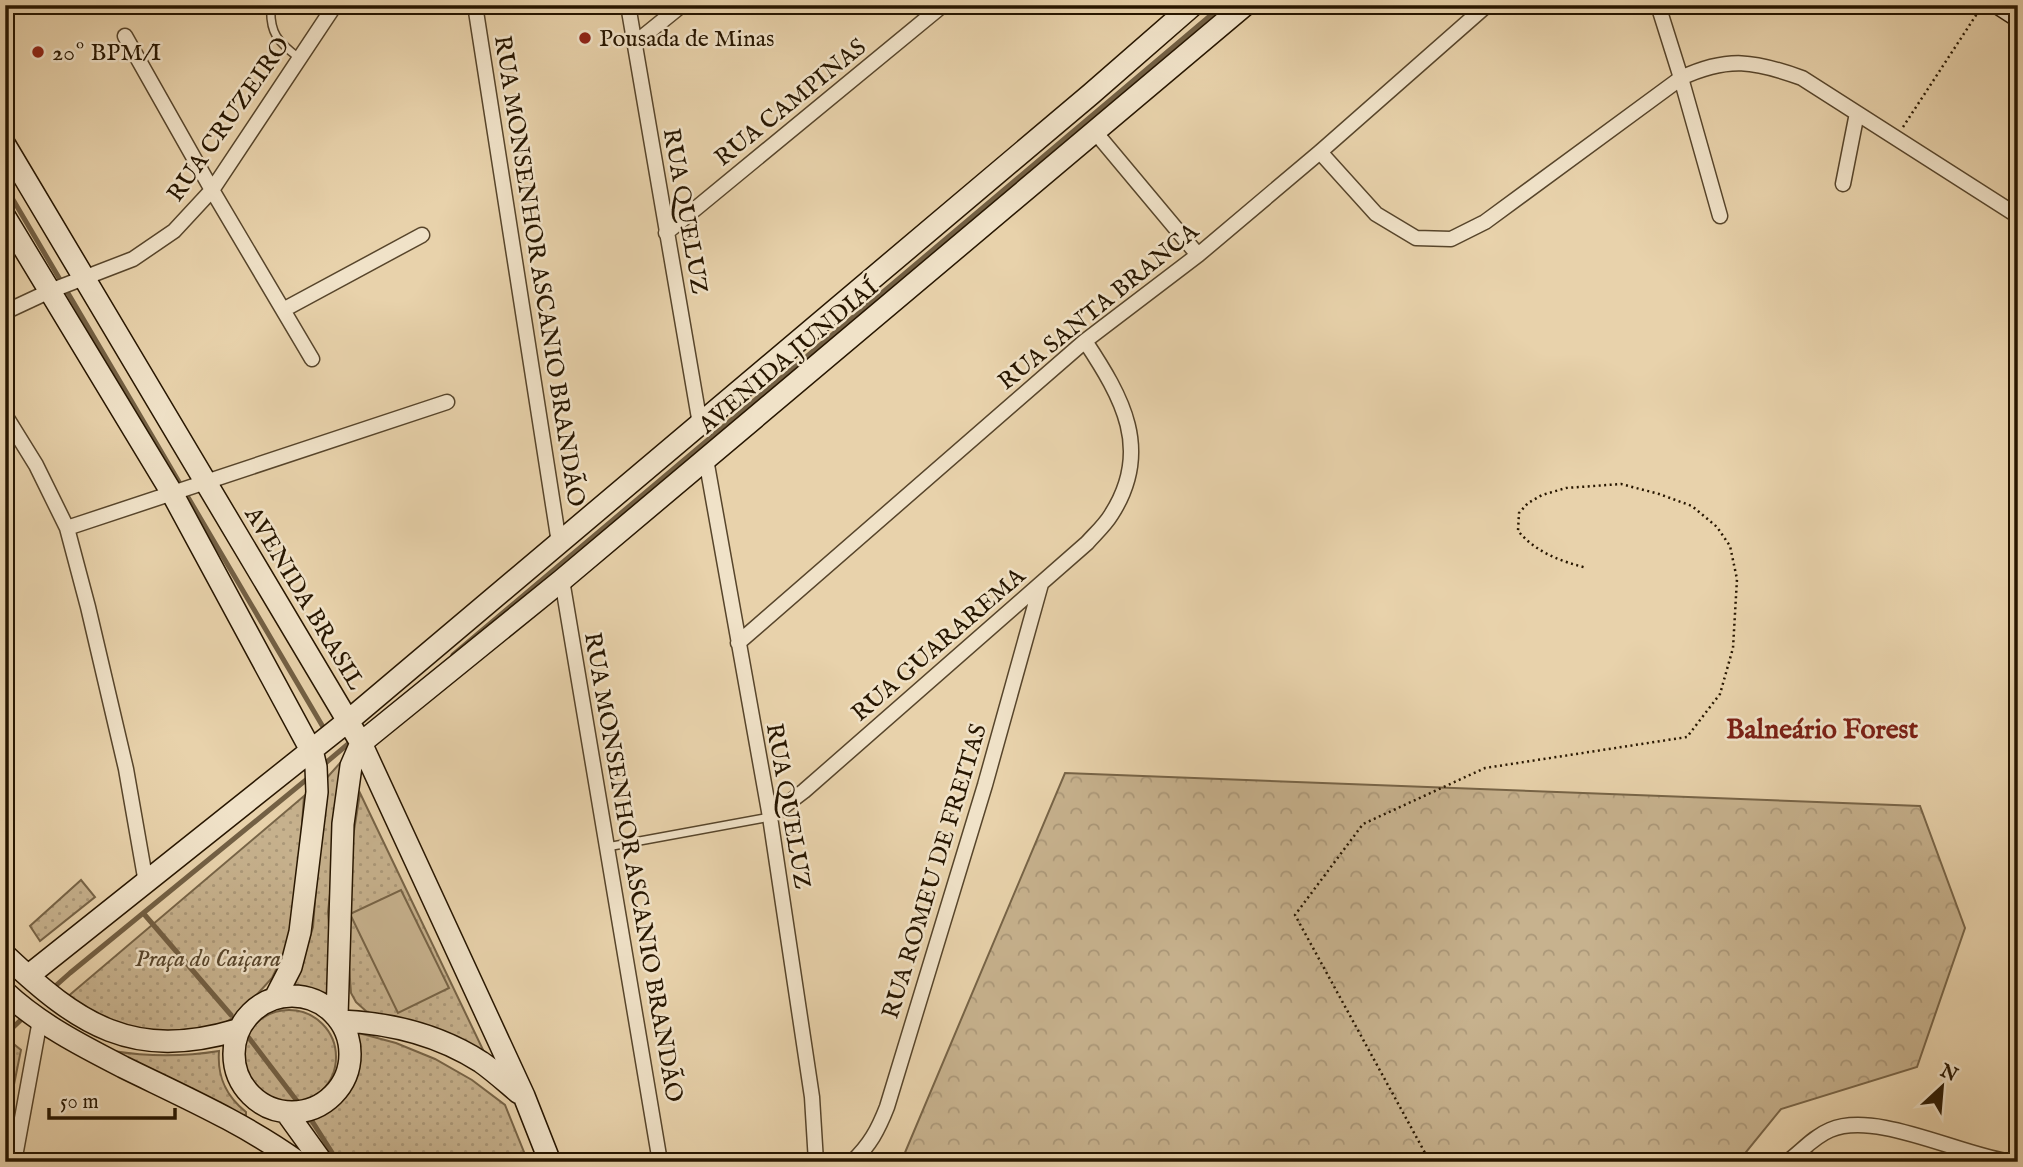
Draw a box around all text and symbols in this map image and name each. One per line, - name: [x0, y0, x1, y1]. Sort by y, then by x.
- place label: Pousada de Minas: [599, 24, 775, 55]
- marker: Pousada de Minas: [577, 30, 593, 46]
- street label: RUA CRUZEIRO: [161, 31, 298, 208]
- street label: RUA CAMPINAS: [709, 32, 873, 174]
- street label: RUA MONSENHOR ASCANIO BRANDÃO: [486, 33, 591, 509]
- place label: 20º BPM/I: [52, 38, 161, 69]
- marker: 20º BPM/I: [30, 44, 46, 60]
- street label: RUA QUELUZ: [655, 126, 714, 297]
- street label: RUA SANTA BRANCA: [992, 216, 1206, 398]
- street label: AVENIDA JUNDIAÍ: [692, 272, 886, 442]
- street label: AVENIDA BRASIL: [236, 501, 371, 697]
- street label: RUA GUARAREMA: [846, 561, 1033, 729]
- street label: RUA MONSENHOR ASCANIO BRANDÃO: [576, 630, 689, 1105]
- district label: Balneário Forest: [1726, 713, 1918, 748]
- street label: RUA ROMEU DE FREITAS: [876, 720, 995, 1023]
- street label: RUA QUELUZ: [758, 721, 817, 892]
- park label: Praça do Caiçara: [135, 944, 281, 975]
- north arrow: [1908, 1052, 1978, 1122]
- text: N: [1935, 1059, 1962, 1088]
- scale bar: [49, 1076, 175, 1120]
- text: 50 m: [60, 1089, 99, 1116]

